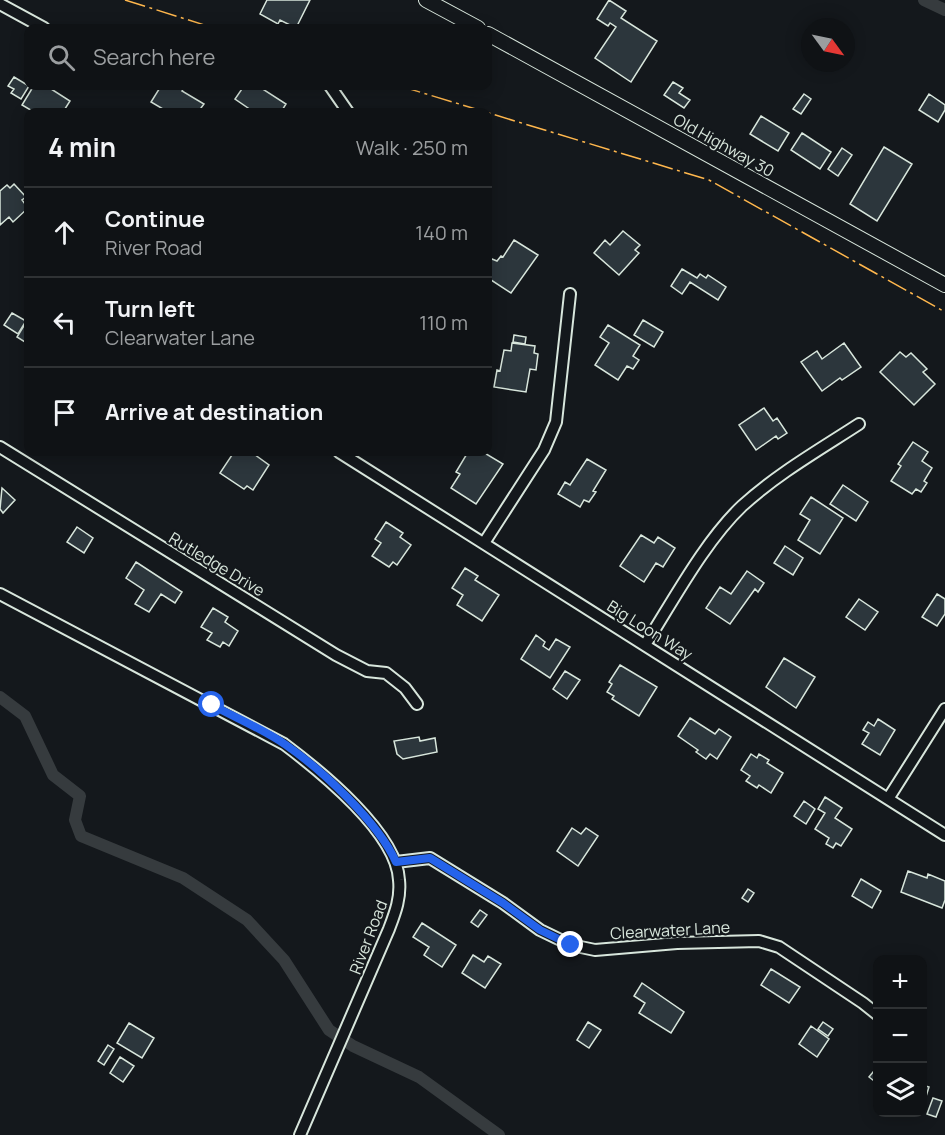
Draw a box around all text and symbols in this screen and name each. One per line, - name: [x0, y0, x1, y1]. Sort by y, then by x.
- north arrow: [801, 18, 855, 72]
- search box: [24, 24, 492, 90]
- icon: search: [45, 41, 78, 74]
- text: Search here: [93, 42, 215, 72]
- street label: Old Highway 30: [670, 108, 778, 182]
- text: 4 min: [48, 129, 116, 165]
- text: Walk · 250 m: [356, 134, 468, 161]
- text: Continue: [105, 204, 205, 234]
- icon: ahead: [48, 216, 81, 249]
- text: 140 m: [415, 219, 468, 246]
- text: River Road: [105, 234, 202, 261]
- text: Turn left: [105, 294, 195, 324]
- icon: left: [48, 306, 81, 339]
- text: 110 m: [419, 309, 468, 336]
- text: Clearwater Lane: [105, 324, 255, 351]
- icon: arrive: [48, 396, 81, 429]
- text: Arrive at destination: [105, 397, 323, 427]
- street label: Rutledge Drive: [165, 527, 269, 601]
- street label: Big Loon Way: [603, 595, 697, 665]
- route start: [198, 691, 224, 717]
- street label: River Road: [344, 897, 392, 977]
- street label: Clearwater Lane: [610, 916, 730, 944]
- route end: [557, 931, 583, 957]
- map controls: [873, 955, 927, 1117]
- button: +: [873, 955, 927, 1009]
- button: −: [873, 1009, 927, 1063]
- button: layers: [873, 1063, 927, 1117]

